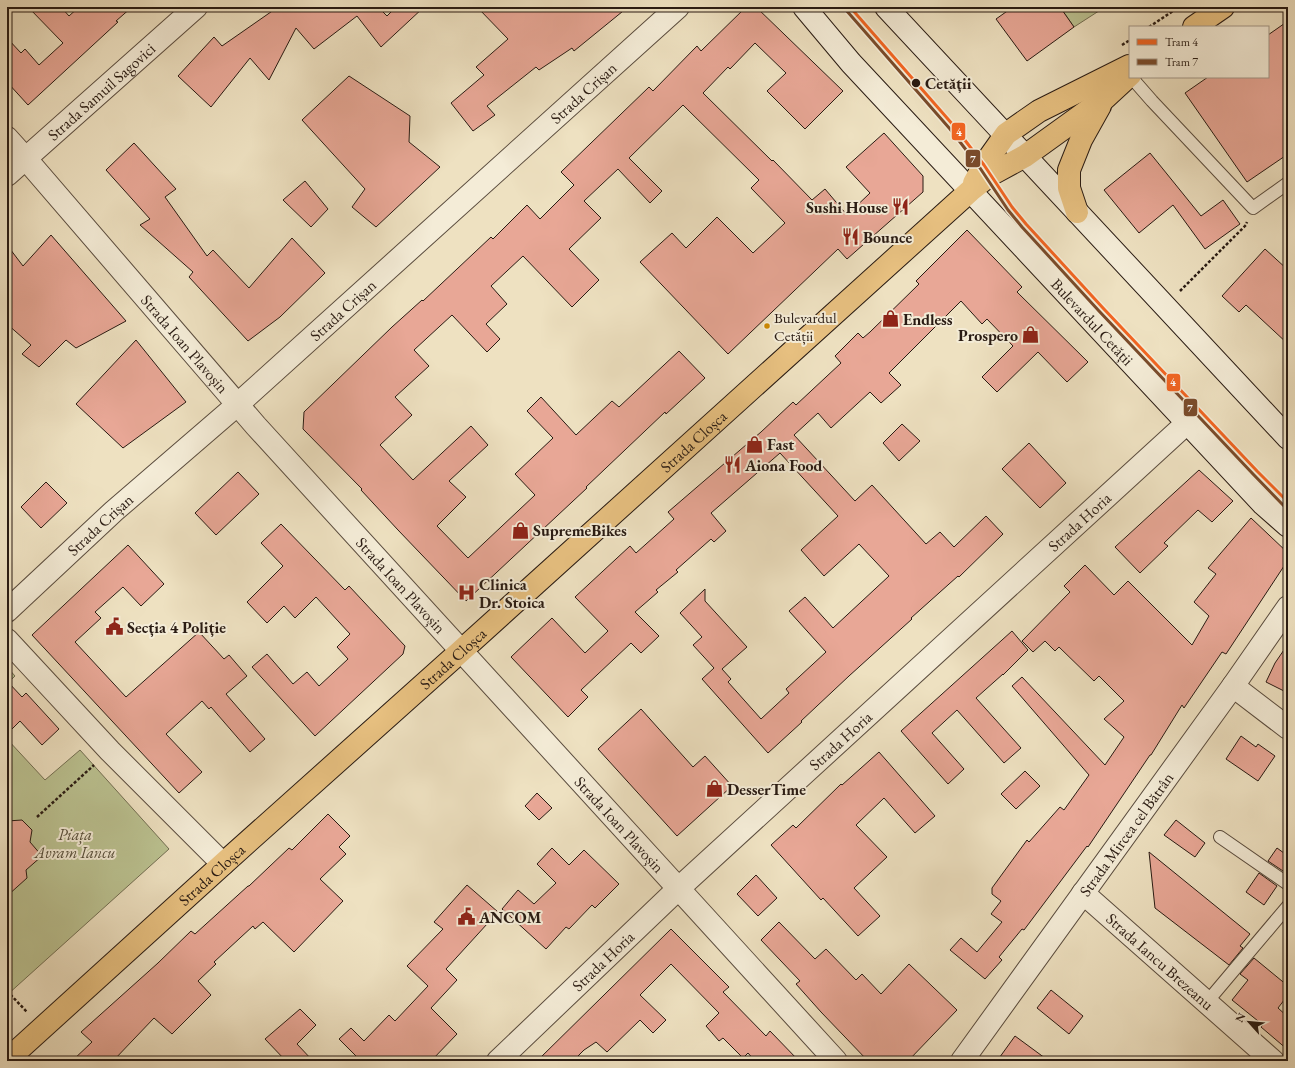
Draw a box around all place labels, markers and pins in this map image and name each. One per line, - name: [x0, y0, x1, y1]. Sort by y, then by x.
- place label: Cetății: [925, 73, 972, 94]
- marker: Cetății: [910, 77, 922, 89]
- place label: Sushi House: [806, 197, 888, 218]
- restaurant icon: Sushi House: [891, 197, 911, 217]
- restaurant icon: Bounce: [840, 227, 860, 247]
- place label: Bounce: [863, 227, 912, 248]
- place label: Bulevardul Cetății: [774, 308, 837, 345]
- shop icon: Endless: [880, 309, 900, 329]
- place label: Endless: [903, 309, 953, 330]
- marker: Bulevardul Cetății: [762, 321, 772, 331]
- place label: Prospero: [958, 325, 1018, 346]
- shop icon: Prospero: [1021, 325, 1041, 345]
- shop icon: Fast: [744, 434, 764, 454]
- place label: Fast: [767, 434, 794, 455]
- restaurant icon: Aiona Food: [722, 455, 742, 475]
- place label: Aiona Food: [744, 455, 822, 476]
- shop icon: SupremeBikes: [510, 520, 530, 540]
- place label: SupremeBikes: [533, 520, 627, 541]
- place label: Clinica Dr. Stoica: [479, 574, 546, 613]
- hospital icon: Clinica Dr. Stoica: [456, 583, 476, 603]
- public building icon: Secția 4 Poliție: [104, 617, 124, 637]
- place label: Secția 4 Poliție: [127, 617, 226, 638]
- shop icon: DesserTime: [704, 779, 724, 799]
- place label: DesserTime: [727, 779, 806, 800]
- public building icon: ANCOM: [456, 907, 476, 927]
- place label: ANCOM: [478, 907, 542, 928]

